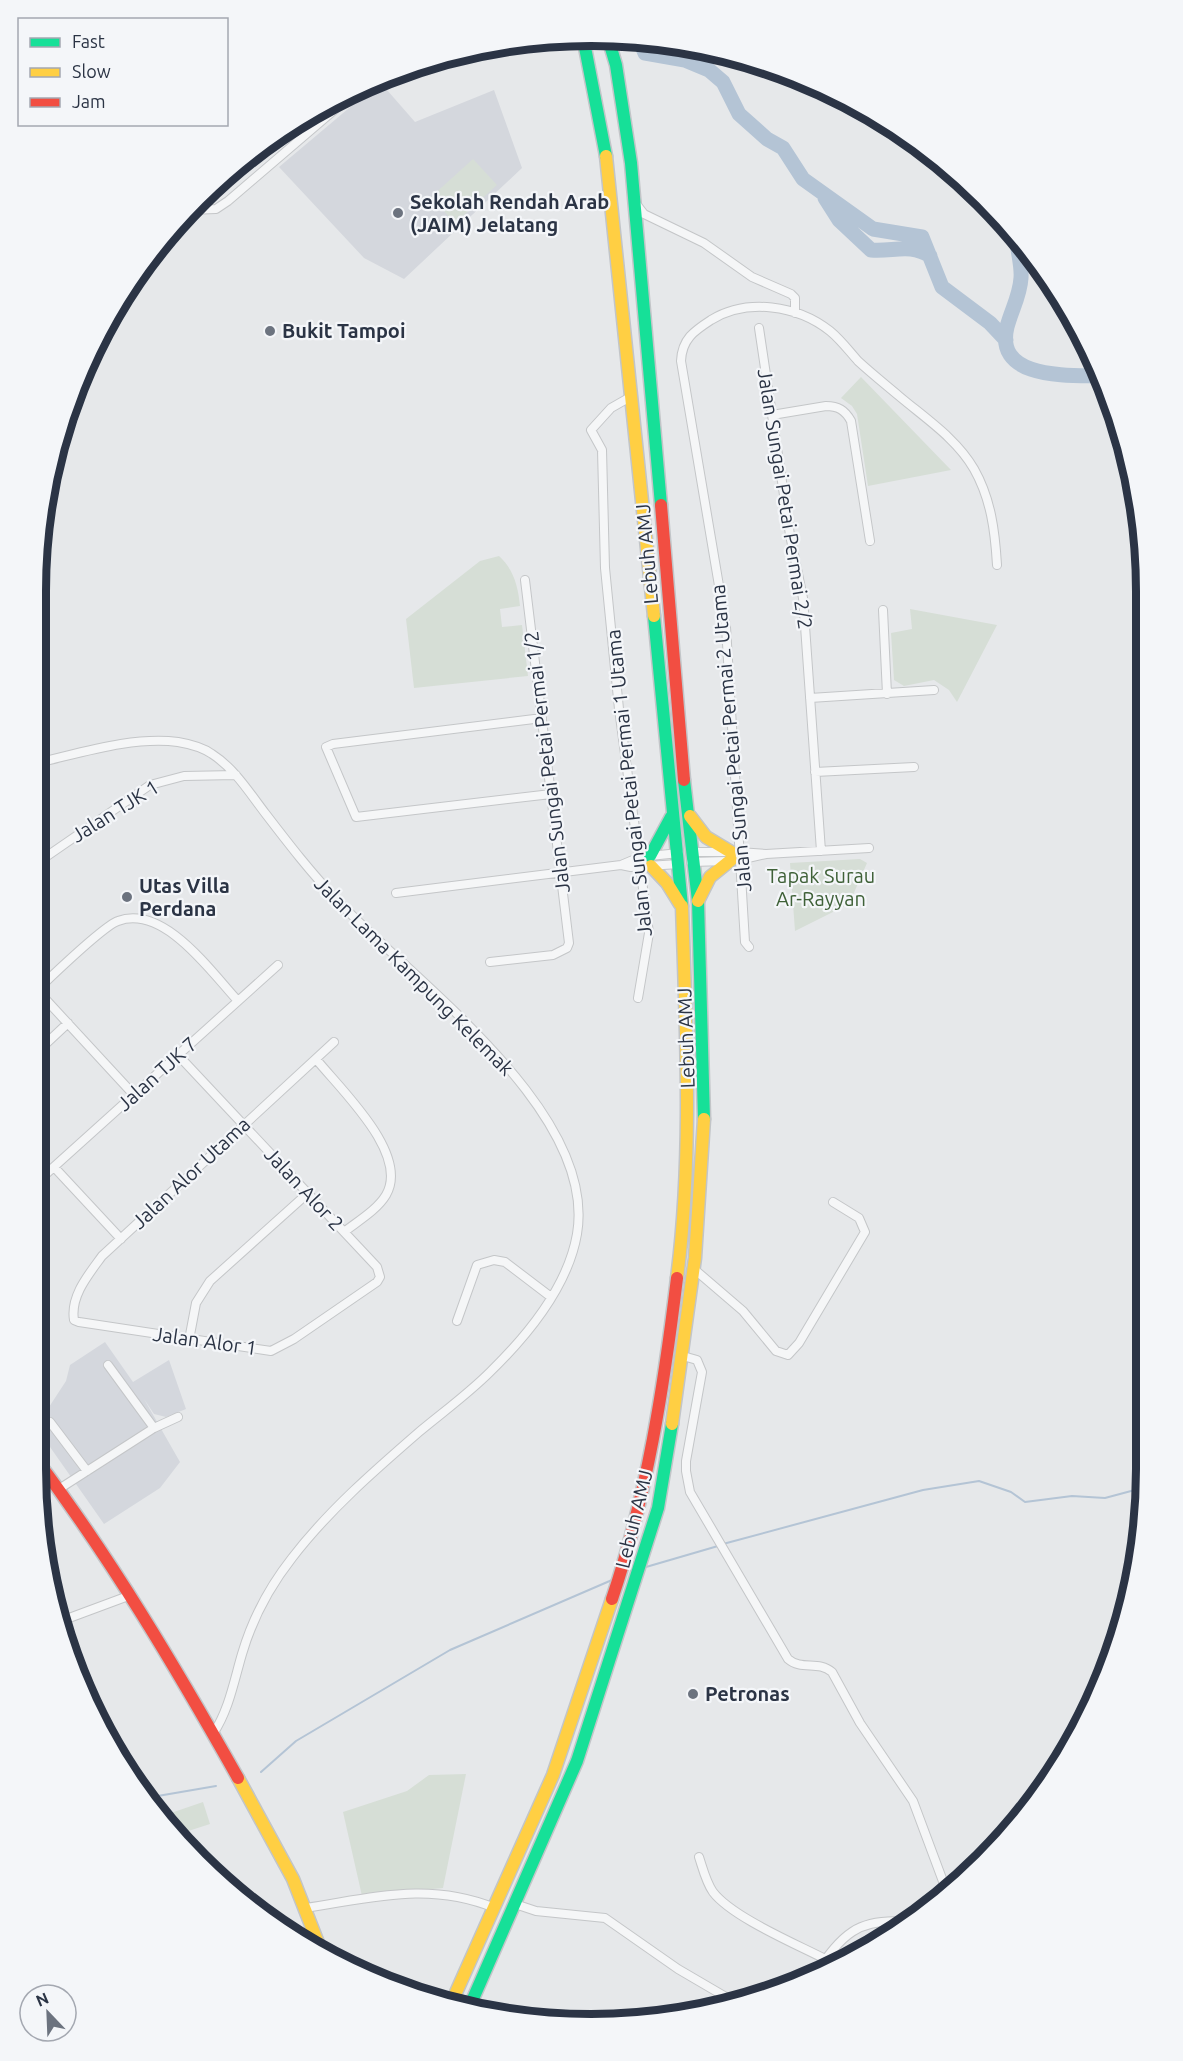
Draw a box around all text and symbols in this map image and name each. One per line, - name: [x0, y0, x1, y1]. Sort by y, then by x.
- legend: [18, 18, 228, 126]
- text: Fast: [72, 31, 105, 51]
- text: Slow: [72, 61, 111, 81]
- text: Jam: [72, 91, 106, 111]
- place label: Sekolah Rendah Arab (JAIM) Jelatang: [410, 190, 609, 236]
- marker: Sekolah Rendah Arab (JAIM) Jelatang: [391, 206, 405, 220]
- place label: Bukit Tampoi: [282, 319, 405, 342]
- marker: Bukit Tampoi: [263, 324, 277, 338]
- street label: Jalan Sungai Petai Permai 2/2: [754, 367, 817, 631]
- street label: Lebuh AMJ: [631, 503, 662, 605]
- street label: Jalan Sungai Petai Permai 2 Utama: [706, 583, 755, 893]
- street label: Jalan Sungai Petai Permai 1 Utama: [601, 628, 656, 938]
- street label: Jalan Sungai Petai Permai 1/2: [519, 630, 574, 894]
- street label: Jalan TJK 1: [67, 775, 163, 847]
- park label: Tapak Surau Ar-Rayyan: [767, 864, 875, 910]
- street label: Jalan Lama Kampung Kelemak: [310, 872, 518, 1080]
- place label: Utas Villa Perdana: [139, 874, 230, 920]
- marker: Utas Villa Perdana: [120, 890, 134, 904]
- street label: Lebuh AMJ: [672, 987, 699, 1089]
- street label: Jalan TJK 7: [112, 1032, 201, 1115]
- street label: Jalan Alor Utama: [127, 1112, 254, 1233]
- street label: Jalan Alor 2: [260, 1142, 349, 1235]
- street label: Jalan Alor 1: [151, 1322, 259, 1359]
- street label: Lebuh AMJ: [610, 1467, 657, 1570]
- place label: Petronas: [705, 1682, 790, 1705]
- marker: Petronas: [686, 1687, 700, 1701]
- north arrow: [18, 1983, 78, 2043]
- text: N: [33, 1989, 51, 2010]

